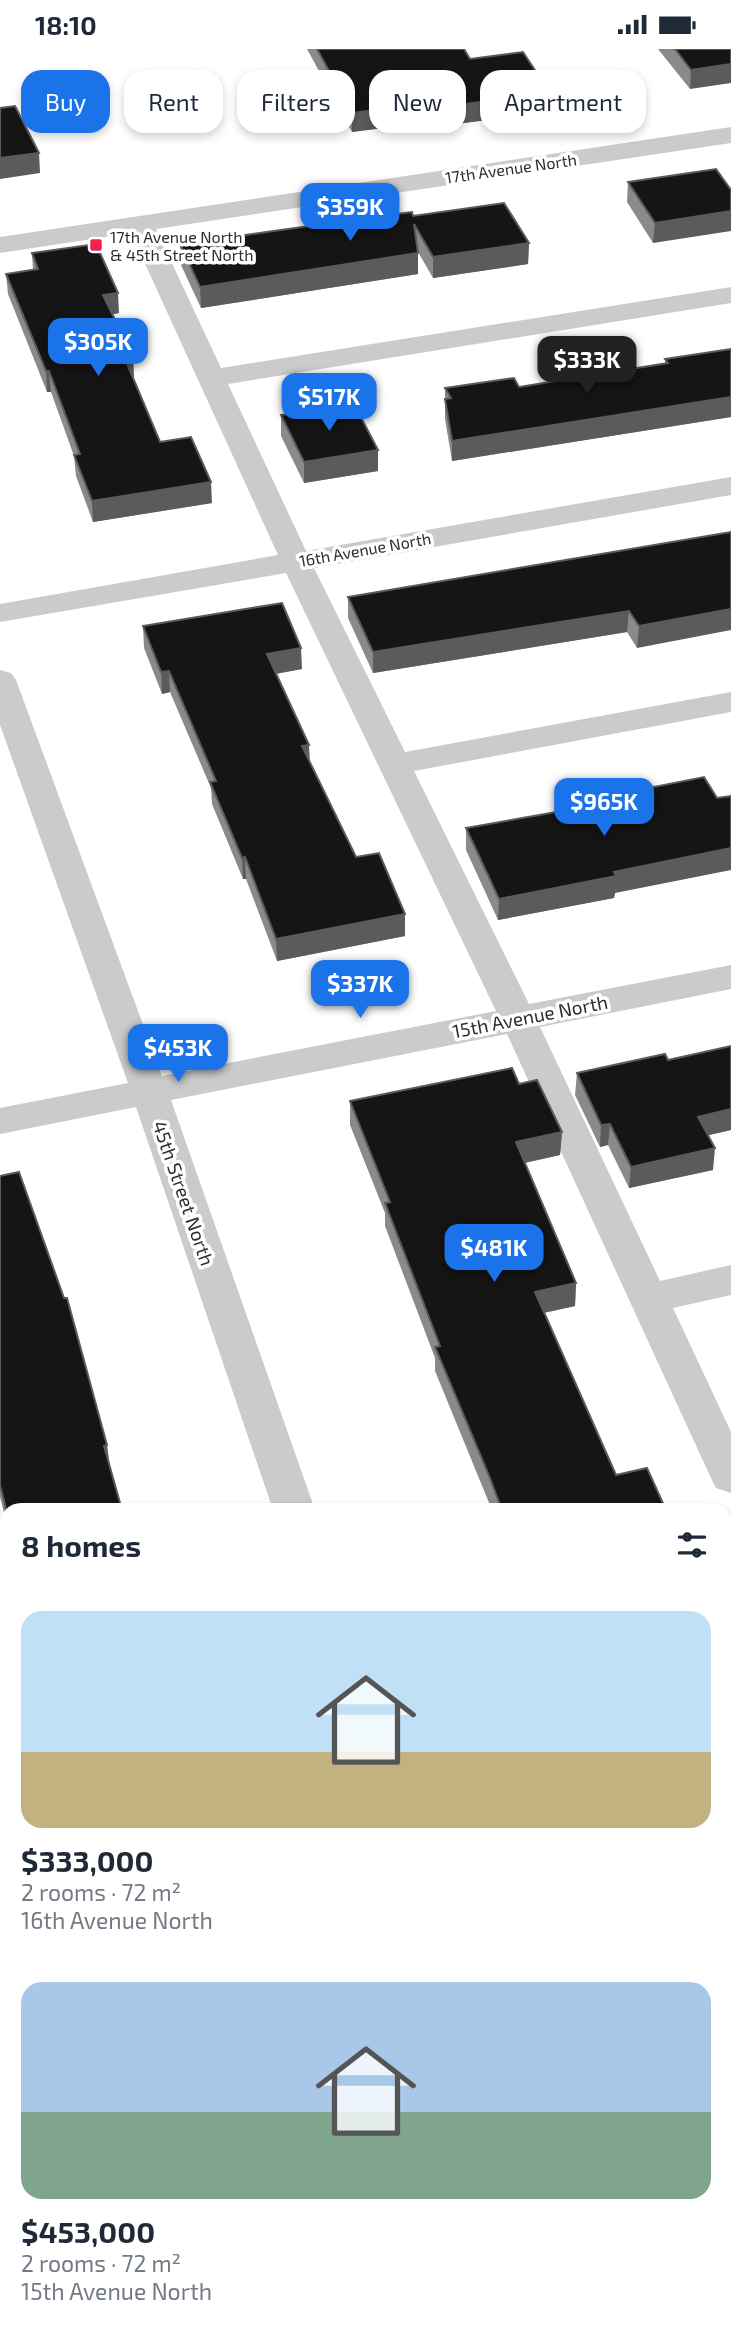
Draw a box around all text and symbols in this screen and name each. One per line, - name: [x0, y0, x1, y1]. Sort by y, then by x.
- text: 18:10: [35, 9, 97, 40]
- chip: Buy: [21, 70, 110, 133]
- chip: Rent: [124, 70, 223, 133]
- chip: Filters: [237, 70, 355, 133]
- chip: New: [369, 70, 466, 133]
- chip: Apartment: [480, 70, 646, 133]
- street label: 17th Avenue North: [444, 149, 578, 187]
- pin: $359K: [301, 183, 399, 243]
- text: $359K: [316, 192, 384, 220]
- place label: 17th Avenue North & 45th Street North: [110, 227, 254, 264]
- marker: 17th Avenue North & 45th Street North: [88, 237, 104, 253]
- pin: $305K: [49, 319, 147, 378]
- text: $305K: [64, 327, 132, 355]
- pin: $333K: [538, 337, 636, 396]
- text: $333K: [553, 345, 621, 373]
- pin: $517K: [280, 373, 378, 433]
- text: $517K: [298, 382, 360, 410]
- street label: 16th Avenue North: [298, 528, 432, 570]
- pin: $965K: [555, 779, 653, 838]
- text: $965K: [570, 787, 638, 815]
- pin: $337K: [311, 961, 409, 1020]
- text: $337K: [327, 969, 393, 997]
- street label: 15th Avenue North: [450, 990, 610, 1042]
- pin: $453K: [129, 1025, 227, 1084]
- text: $453K: [144, 1033, 212, 1061]
- street label: 45th Street North: [148, 1118, 220, 1268]
- pin: $481K: [445, 1225, 543, 1284]
- text: $481K: [461, 1233, 527, 1261]
- icon: filters: [673, 1526, 711, 1564]
- text: 8 homes: [21, 1527, 141, 1563]
- icon: home: [303, 1657, 429, 1783]
- text: $333,000: [21, 1842, 153, 1878]
- text: 2 rooms · 72 m²: [21, 1878, 181, 1906]
- text: 16th Avenue North: [21, 1906, 213, 1934]
- icon: home: [303, 2028, 429, 2154]
- text: $453,000: [21, 2213, 155, 2249]
- text: 2 rooms · 72 m²: [21, 2249, 181, 2277]
- text: 15th Avenue North: [21, 2277, 212, 2305]

